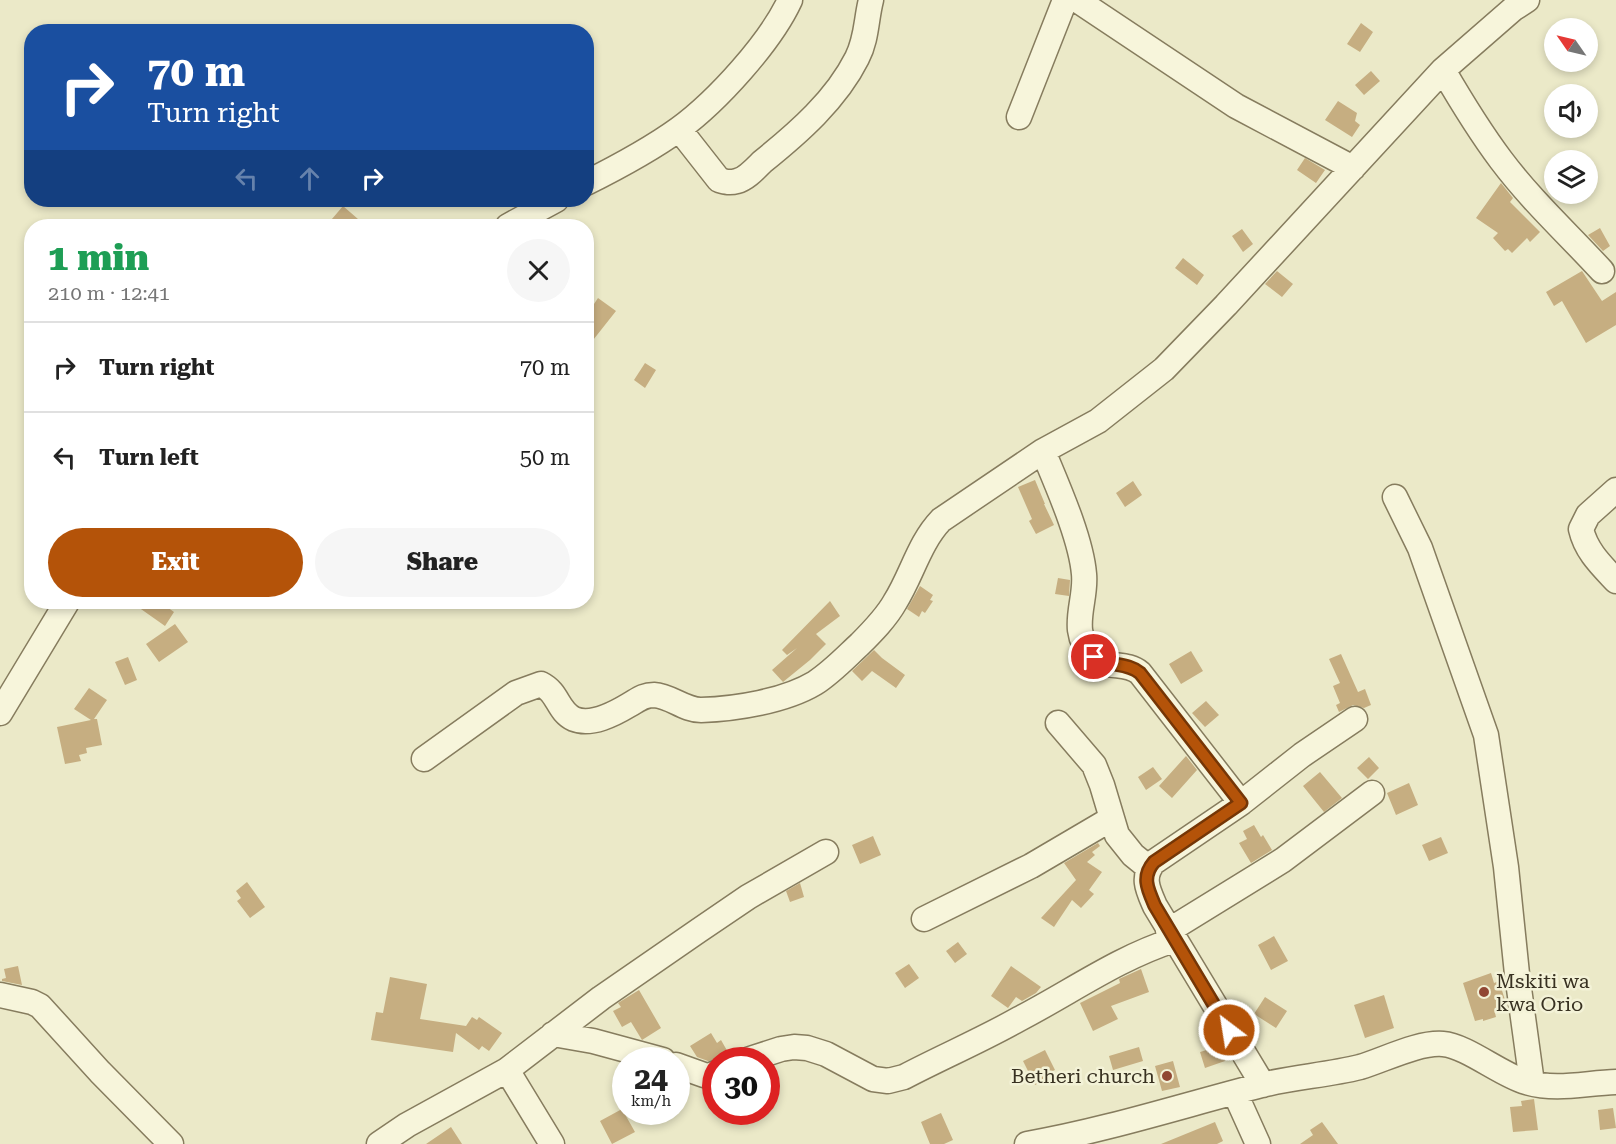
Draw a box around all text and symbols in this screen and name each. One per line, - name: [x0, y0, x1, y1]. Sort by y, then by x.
- north arrow: [1544, 18, 1598, 72]
- map controls: [1544, 18, 1598, 204]
- text: 70 m: [147, 47, 245, 96]
- icon: right: [48, 48, 126, 126]
- button: sound: [1544, 84, 1598, 138]
- text: Turn right: [147, 97, 280, 129]
- button: layers: [1544, 150, 1598, 204]
- icon: left: [230, 162, 263, 195]
- icon: ahead: [293, 162, 326, 195]
- icon: right: [356, 162, 389, 195]
- text: 1 min: [48, 237, 149, 279]
- button: close: [507, 239, 570, 302]
- text: 210 m · 12:41: [48, 281, 170, 305]
- icon: right: [48, 351, 81, 384]
- text: Turn right: [99, 355, 214, 380]
- text: 70 m: [520, 355, 570, 380]
- icon: left: [48, 441, 81, 474]
- text: Turn left: [99, 445, 199, 470]
- text: 50 m: [520, 445, 570, 470]
- button: Exit: [48, 528, 303, 597]
- button: Share: [315, 528, 570, 597]
- pin: [1068, 631, 1119, 682]
- icon: arrive: [1077, 640, 1110, 673]
- place label: Mskiti wa kwa Orio: [1496, 969, 1590, 1016]
- marker: Mskiti wa kwa Orio: [1477, 985, 1491, 999]
- position arrow: [1197, 998, 1261, 1062]
- speed limit sign: 30: [702, 1047, 780, 1125]
- text: 24: [634, 1061, 668, 1096]
- place label: Betheri church: [1011, 1064, 1155, 1088]
- marker: Betheri church: [1160, 1069, 1174, 1083]
- text: km/h: [631, 1092, 671, 1110]

